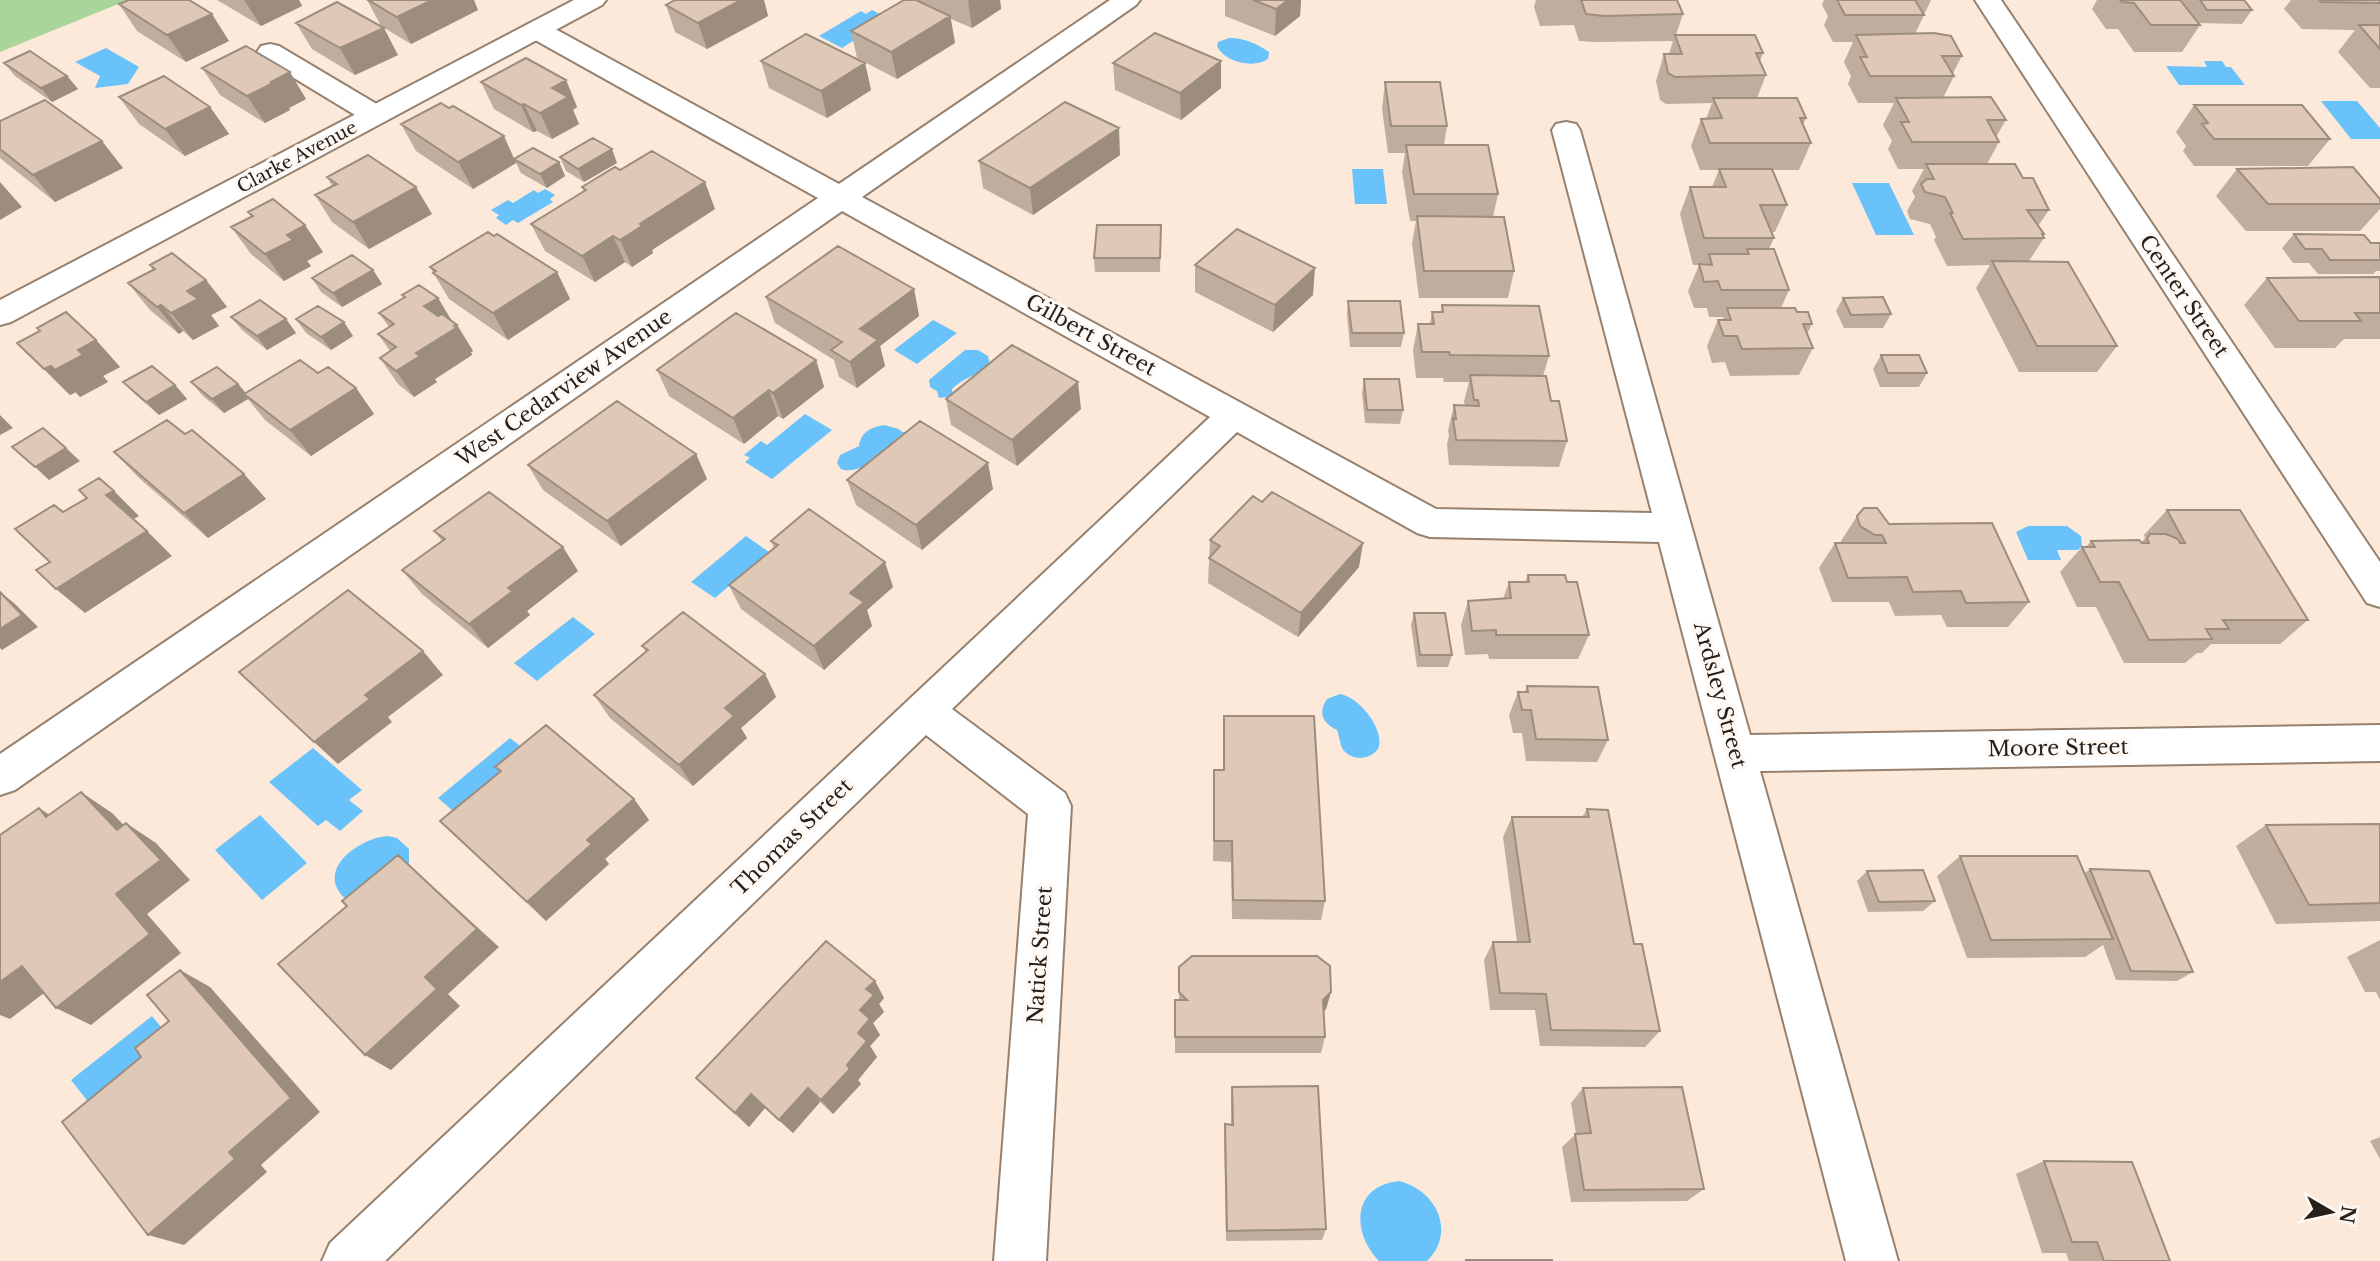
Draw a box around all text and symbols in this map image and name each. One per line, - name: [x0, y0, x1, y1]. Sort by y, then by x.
- street label: Clarke Avenue: [233, 116, 361, 198]
- street label: Center Street: [2134, 230, 2235, 362]
- street label: Gilbert Street: [1021, 288, 1161, 382]
- street label: West Cedarview Avenue: [450, 303, 677, 473]
- street label: Ardsley Street: [1688, 618, 1752, 771]
- street label: Moore Street: [1987, 734, 2129, 762]
- street label: Thomas Street: [726, 773, 858, 901]
- street label: Natick Street: [1022, 885, 1058, 1025]
- north arrow: [2296, 1177, 2366, 1247]
- text: N: [2335, 1204, 2360, 1225]

